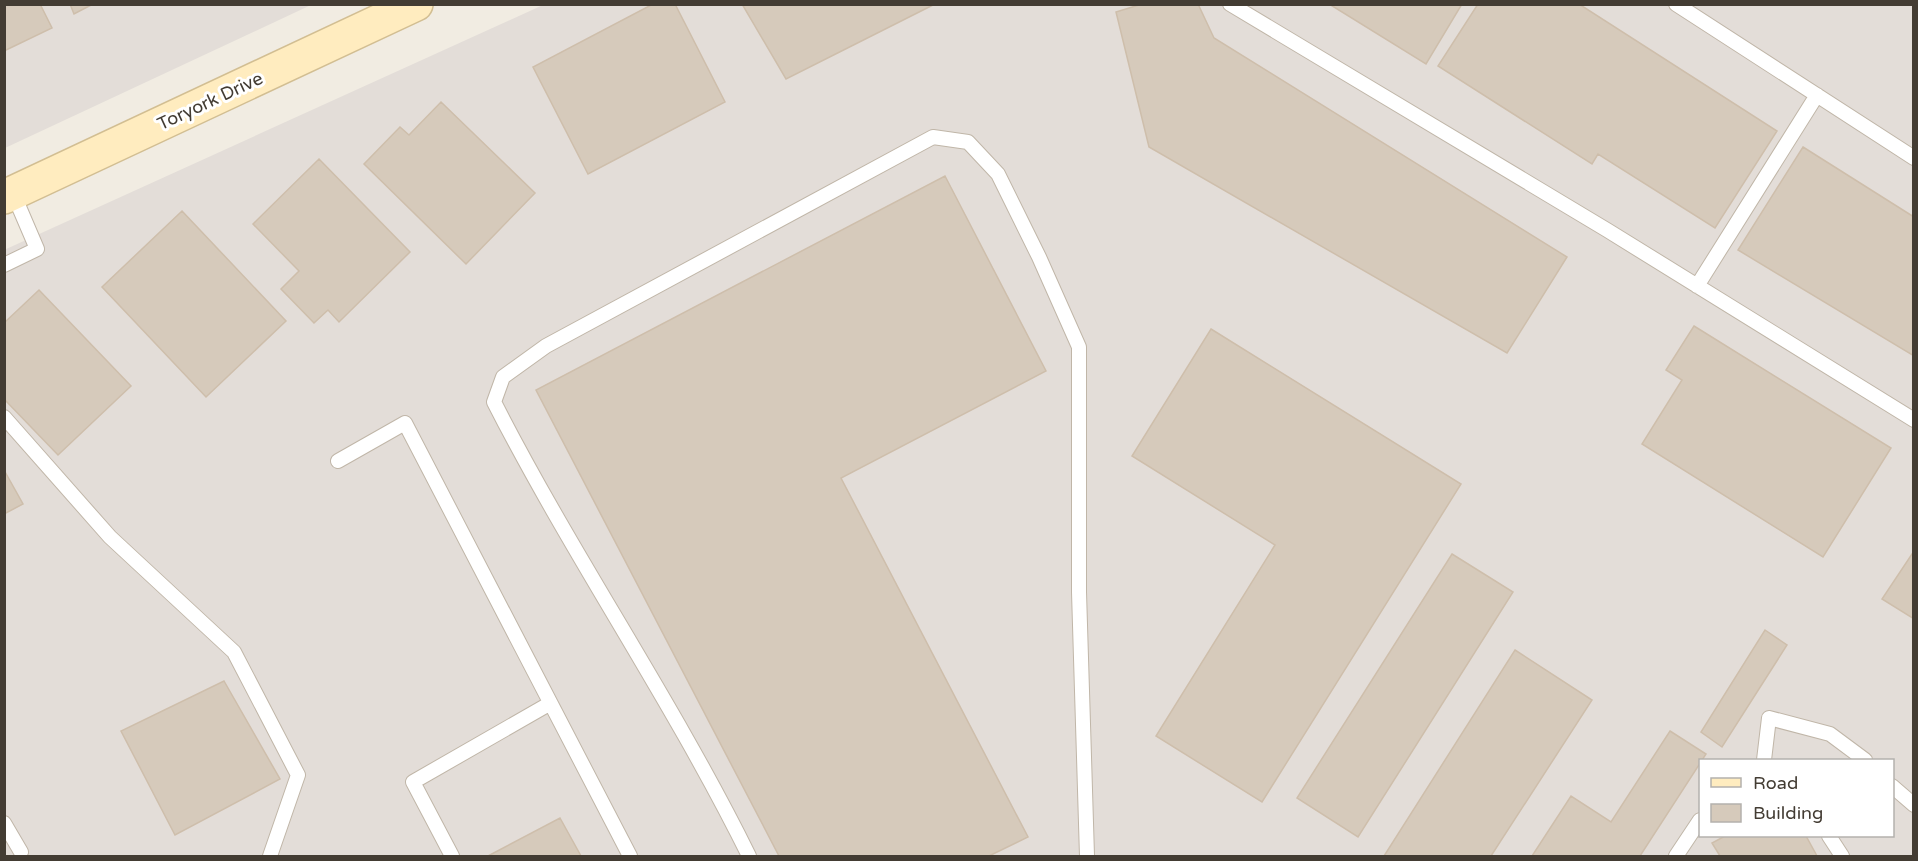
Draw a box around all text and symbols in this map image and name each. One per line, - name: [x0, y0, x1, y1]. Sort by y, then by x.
- street label: Toryork Drive: [154, 67, 266, 135]
- legend: [1699, 759, 1894, 837]
- text: Road: [1753, 772, 1798, 794]
- text: Building: [1753, 802, 1823, 824]

